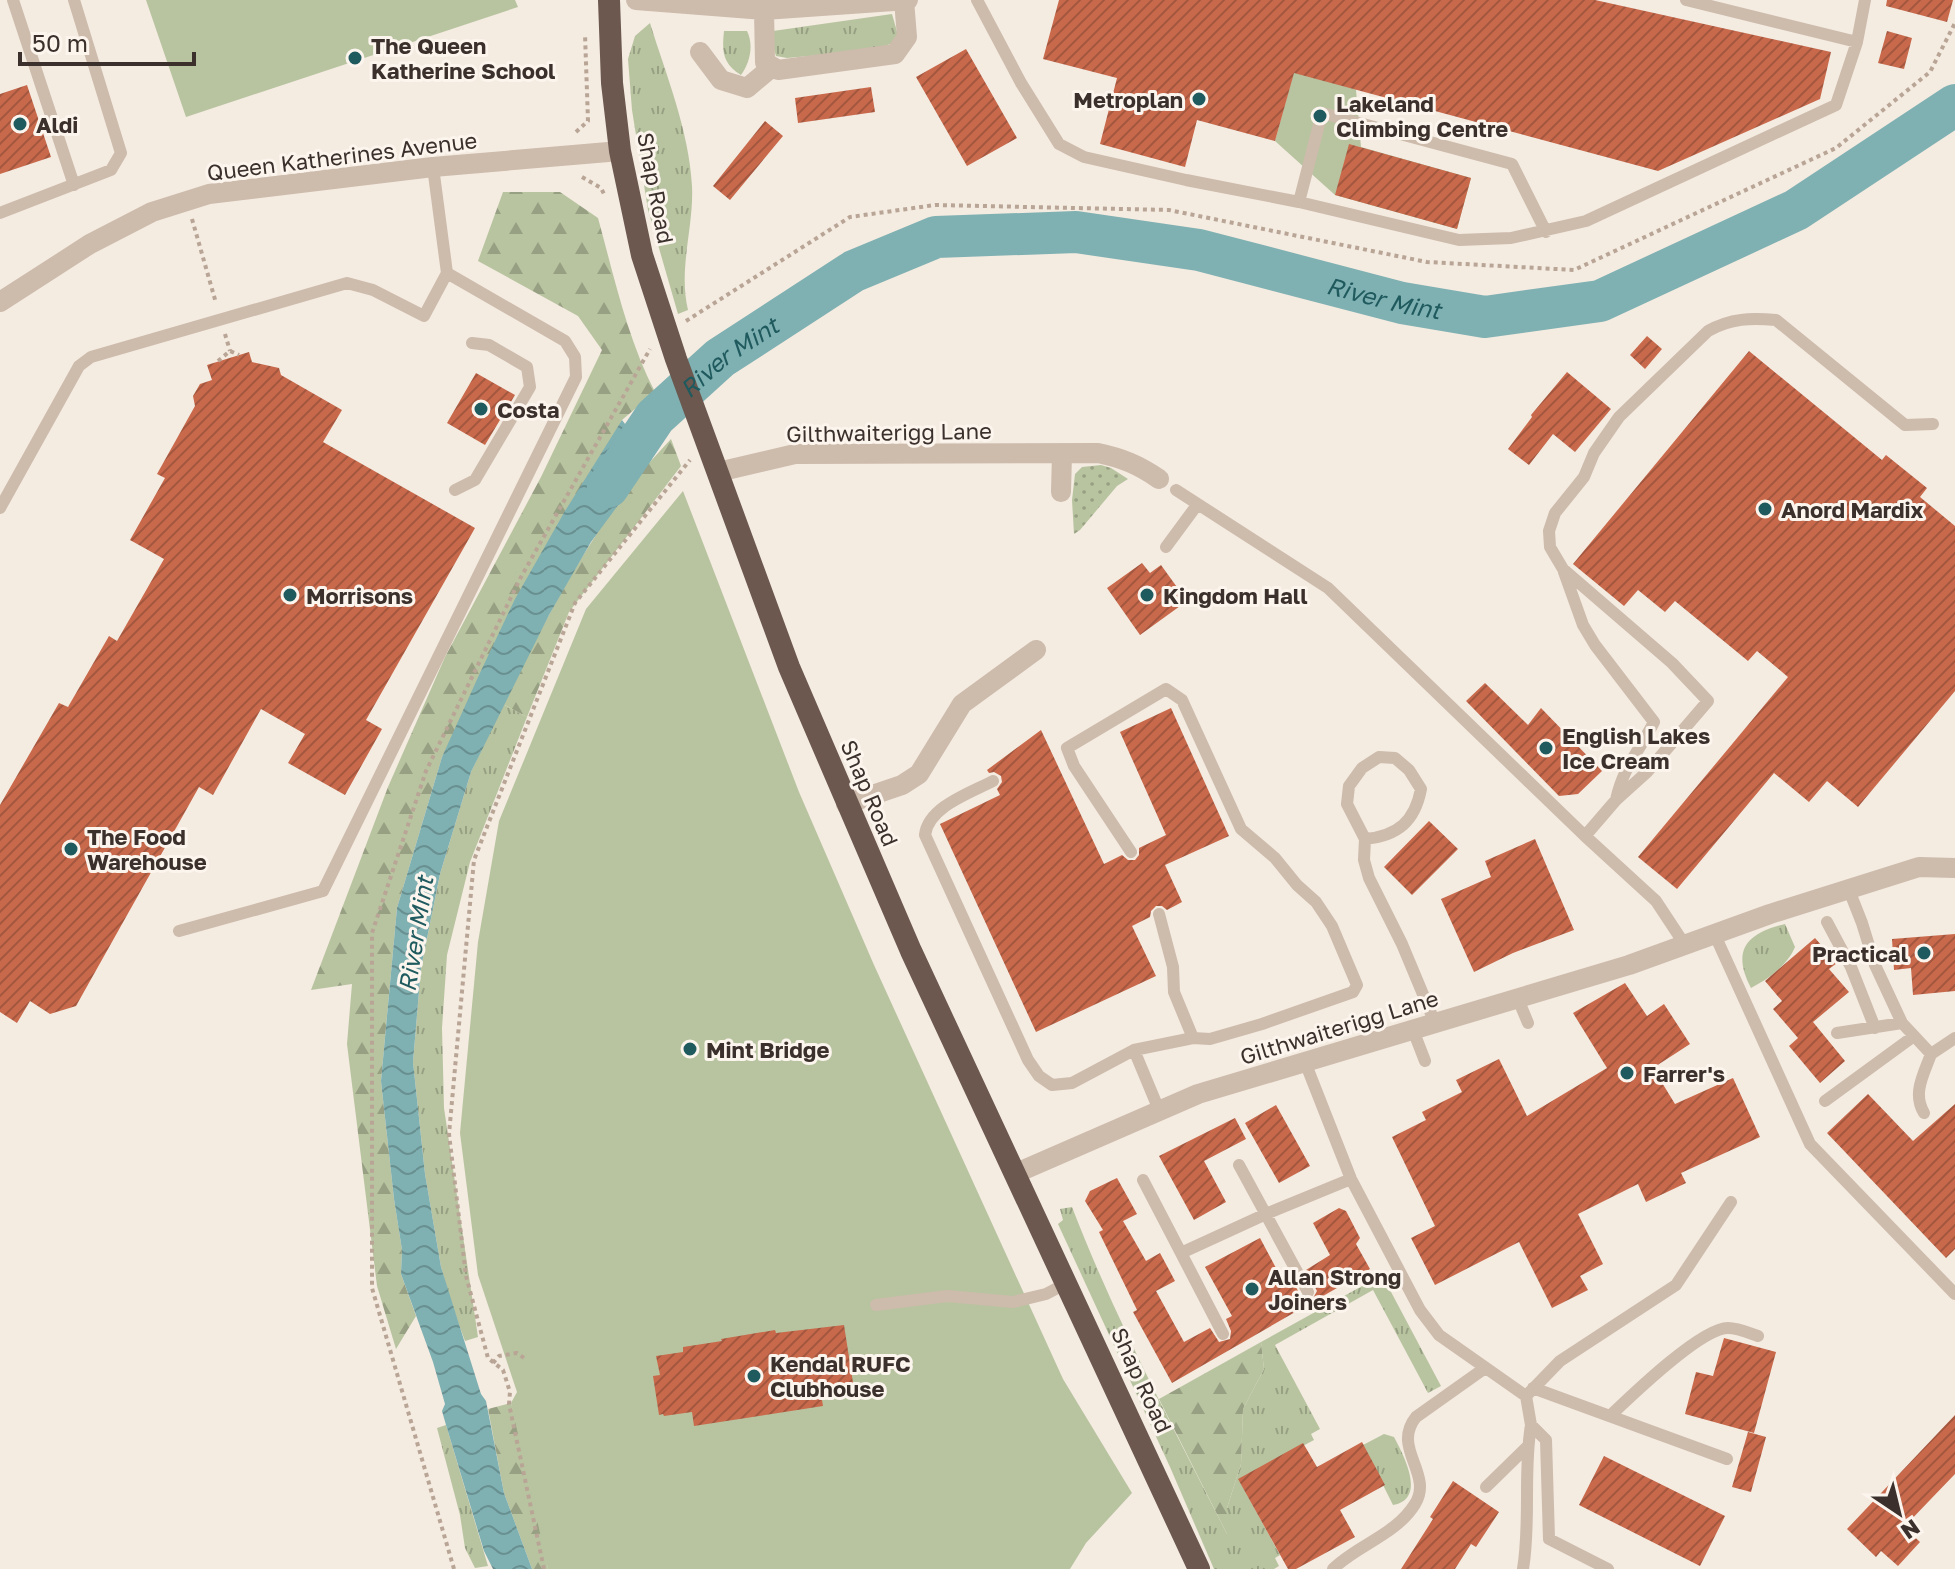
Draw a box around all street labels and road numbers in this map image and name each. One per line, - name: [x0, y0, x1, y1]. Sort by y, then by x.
- street label: Queen Katherines Avenue: [205, 126, 479, 186]
- street label: Shap Road: [632, 130, 680, 246]
- street label: Gilthwaiterigg Lane: [786, 417, 992, 447]
- street label: Shap Road: [835, 736, 905, 850]
- street label: Gilthwaiterigg Lane: [1237, 984, 1441, 1070]
- street label: Shap Road: [1106, 1323, 1178, 1437]

